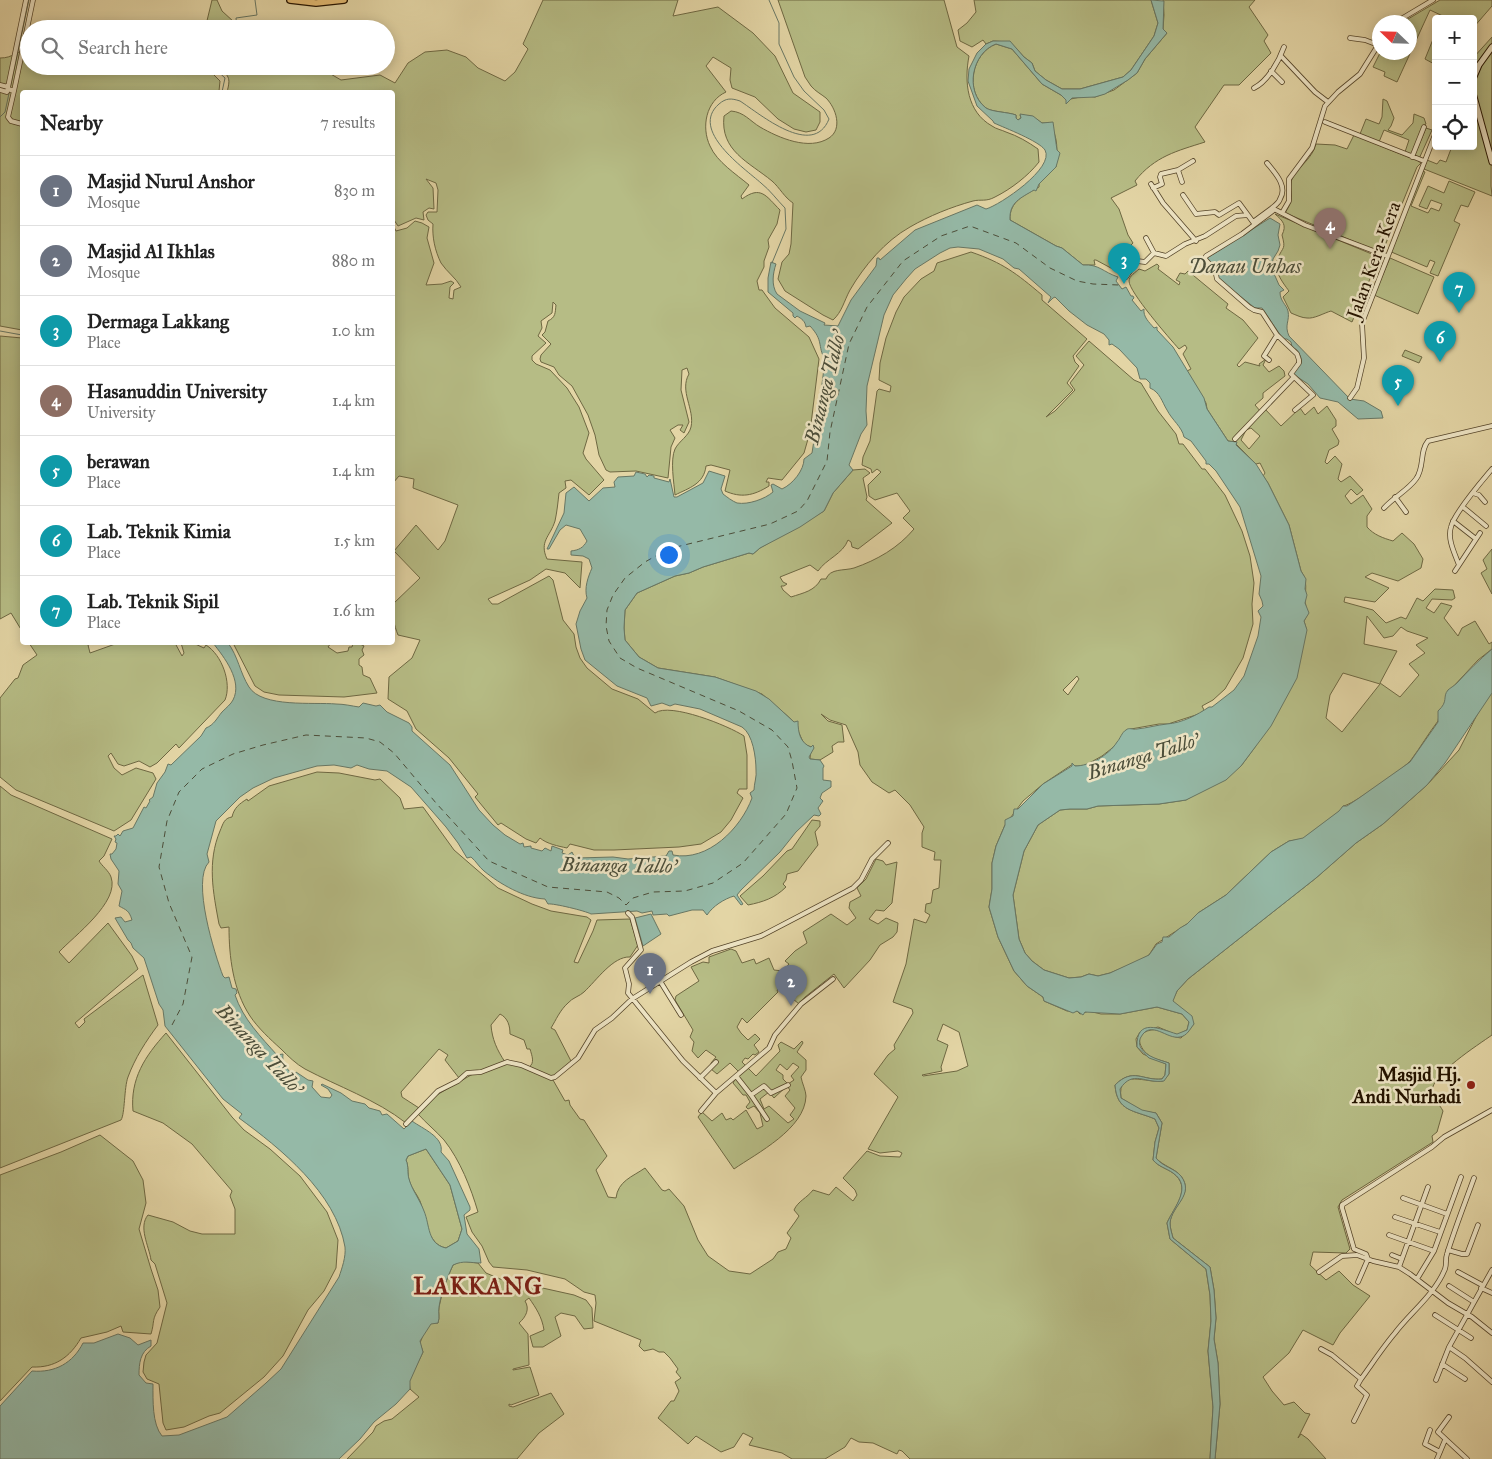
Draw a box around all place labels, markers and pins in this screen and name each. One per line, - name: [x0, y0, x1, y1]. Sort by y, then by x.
- pin: 4: [1314, 208, 1346, 249]
- pin: 3: [1108, 243, 1140, 284]
- pin: 7: [1443, 272, 1475, 313]
- pin: 6: [1424, 321, 1456, 362]
- pin: 5: [1382, 365, 1414, 406]
- pin: 1: [634, 953, 666, 994]
- pin: 2: [775, 965, 807, 1006]
- place label: Masjid Hj. Andi Nurhadi: [1351, 1063, 1462, 1108]
- marker: Masjid Hj. Andi Nurhadi: [1465, 1079, 1477, 1091]

